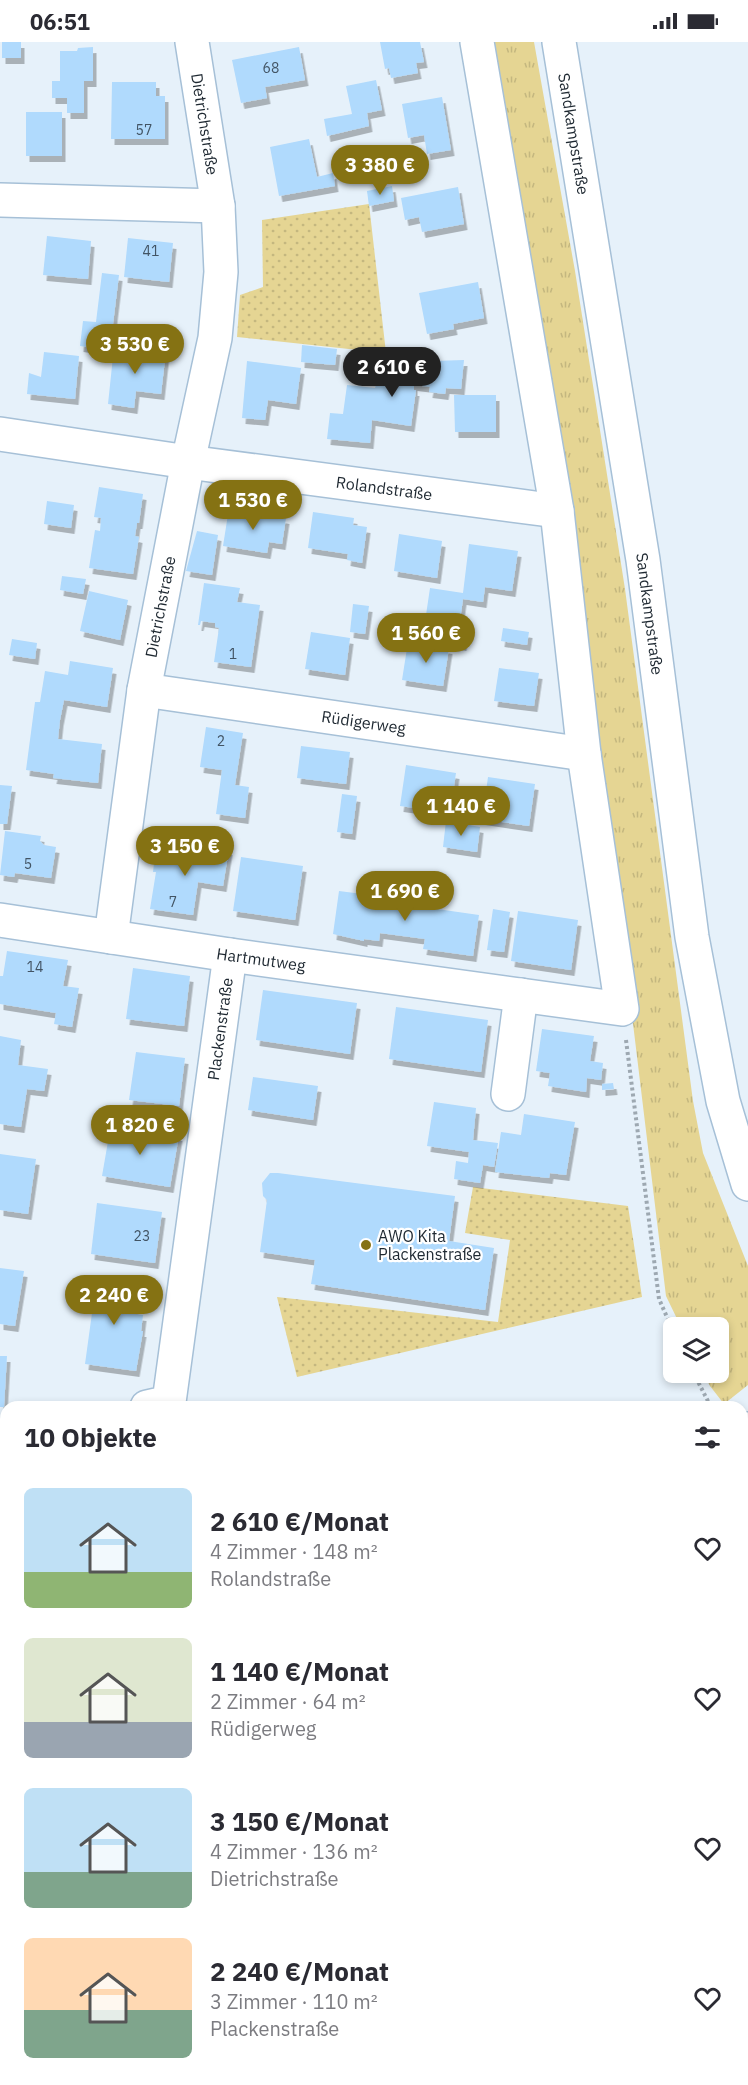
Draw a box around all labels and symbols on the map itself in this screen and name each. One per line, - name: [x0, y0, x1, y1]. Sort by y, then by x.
- house number: 68: [263, 59, 279, 77]
- street label: Sandkampstraße: [554, 71, 594, 196]
- street label: Dietrichstraße: [187, 72, 223, 177]
- house number: 57: [136, 121, 152, 139]
- pin: 3 380 €: [325, 145, 435, 196]
- house number: 41: [143, 242, 159, 260]
- pin: 3 530 €: [80, 324, 190, 375]
- pin: 2 610 €: [337, 347, 447, 398]
- street label: Rolandstraße: [335, 472, 434, 504]
- pin: 1 530 €: [198, 480, 308, 531]
- street label: Sandkampstraße: [632, 551, 668, 676]
- street label: Dietrichstraße: [140, 554, 180, 659]
- pin: 1 560 €: [371, 613, 481, 664]
- house number: 1: [229, 645, 237, 663]
- street label: Rüdigerweg: [320, 706, 408, 738]
- house number: 2: [217, 732, 225, 750]
- pin: 1 140 €: [406, 786, 516, 837]
- pin: 3 150 €: [130, 826, 240, 877]
- house number: 5: [24, 855, 32, 873]
- pin: 1 690 €: [350, 871, 460, 922]
- house number: 7: [169, 893, 177, 911]
- street label: Hartmutweg: [215, 943, 307, 975]
- house number: 14: [27, 958, 43, 976]
- street label: Plackenstraße: [203, 976, 237, 1082]
- pin: 1 820 €: [85, 1105, 195, 1156]
- place label: AWO Kita Plackenstraße: [378, 1226, 482, 1264]
- house number: 23: [134, 1227, 150, 1245]
- marker: AWO Kita Plackenstraße: [359, 1238, 373, 1252]
- pin: 2 240 €: [59, 1275, 169, 1326]

